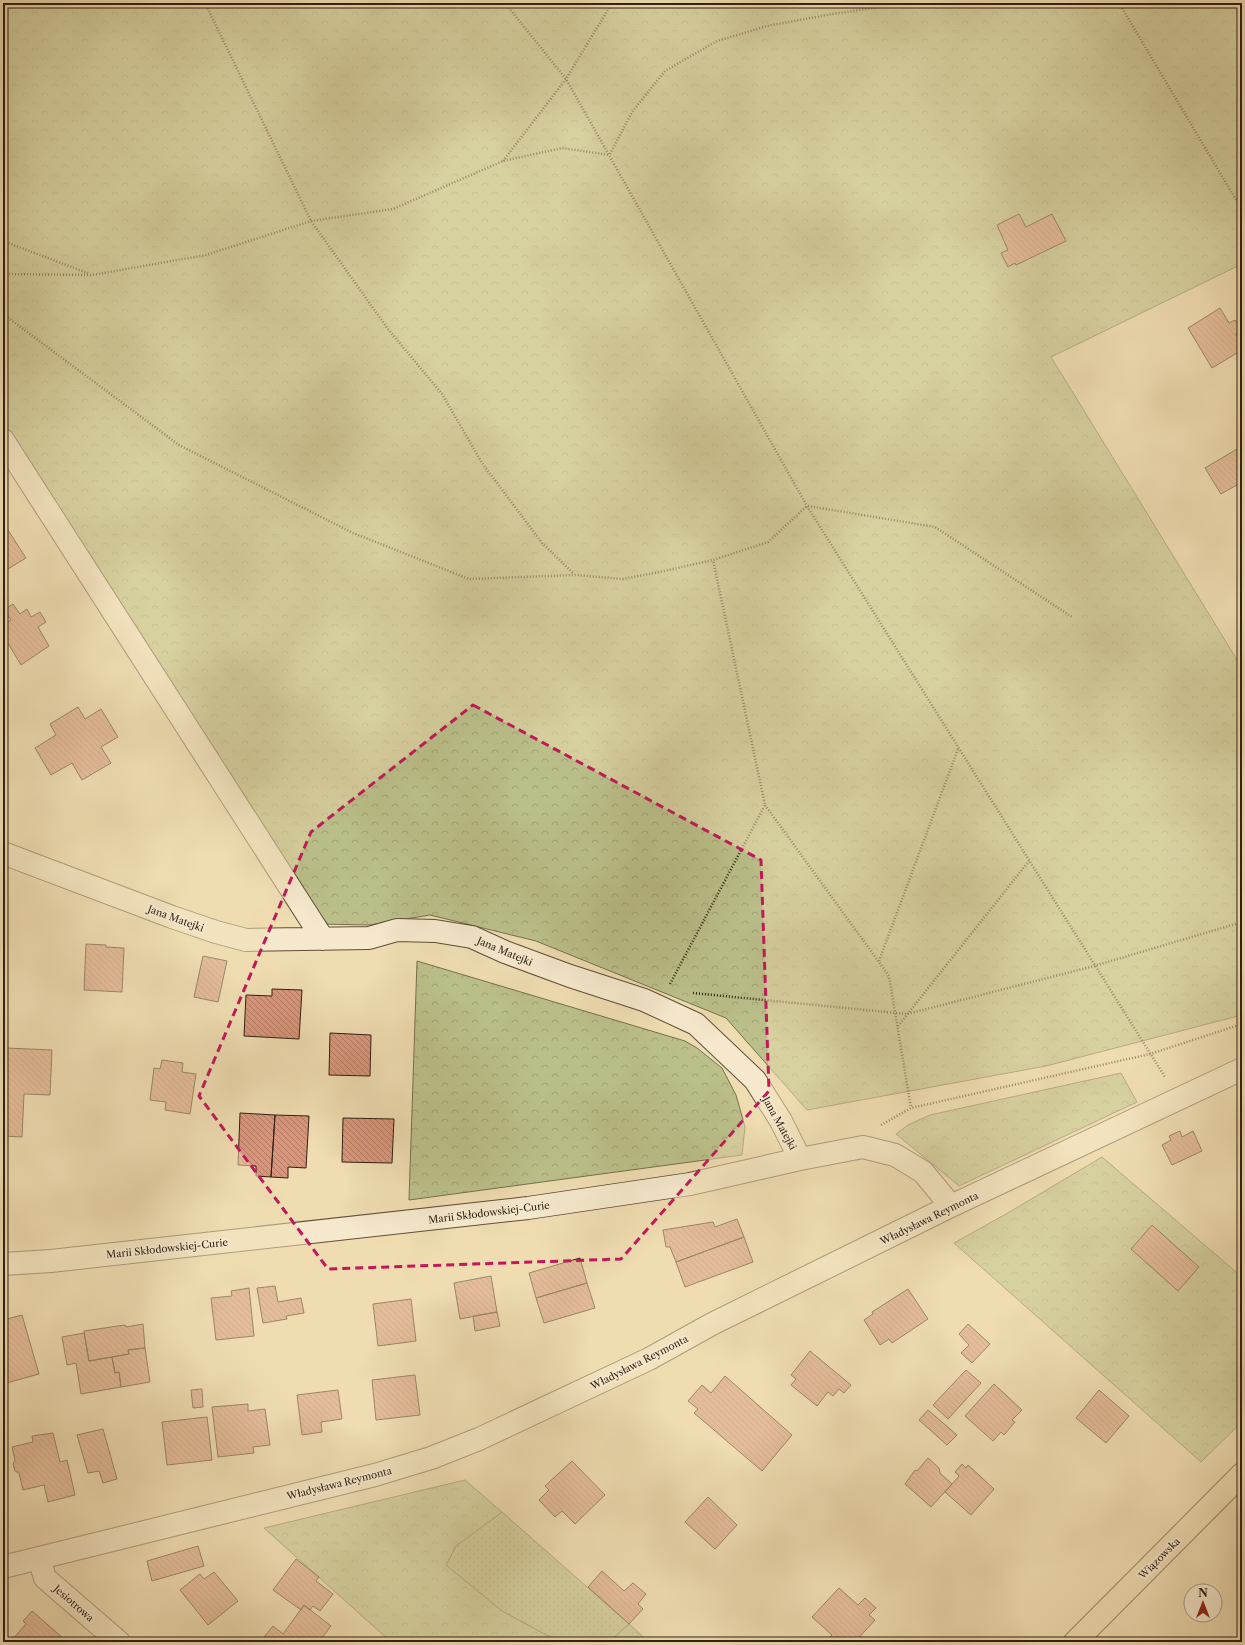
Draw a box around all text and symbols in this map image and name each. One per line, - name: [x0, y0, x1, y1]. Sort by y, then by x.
- street label: Jana Matejki: [144, 902, 206, 935]
- street label: Jana Matejki: [473, 933, 534, 969]
- street label: Jana Matejki: [759, 1093, 800, 1152]
- street label: Władysława Reymonta: [877, 1189, 981, 1248]
- street label: Marii Skłodowskiej-Curie: [428, 1199, 551, 1226]
- street label: Marii Skłodowskiej-Curie: [106, 1236, 229, 1261]
- street label: Władysława Reymonta: [587, 1332, 691, 1393]
- street label: Władysława Reymonta: [284, 1464, 394, 1503]
- street label: Wiązowska: [1135, 1534, 1183, 1583]
- street label: Jesiotrowa: [49, 1581, 97, 1625]
- north arrow: [1183, 1583, 1223, 1623]
- text: N: [1198, 1586, 1208, 1600]

